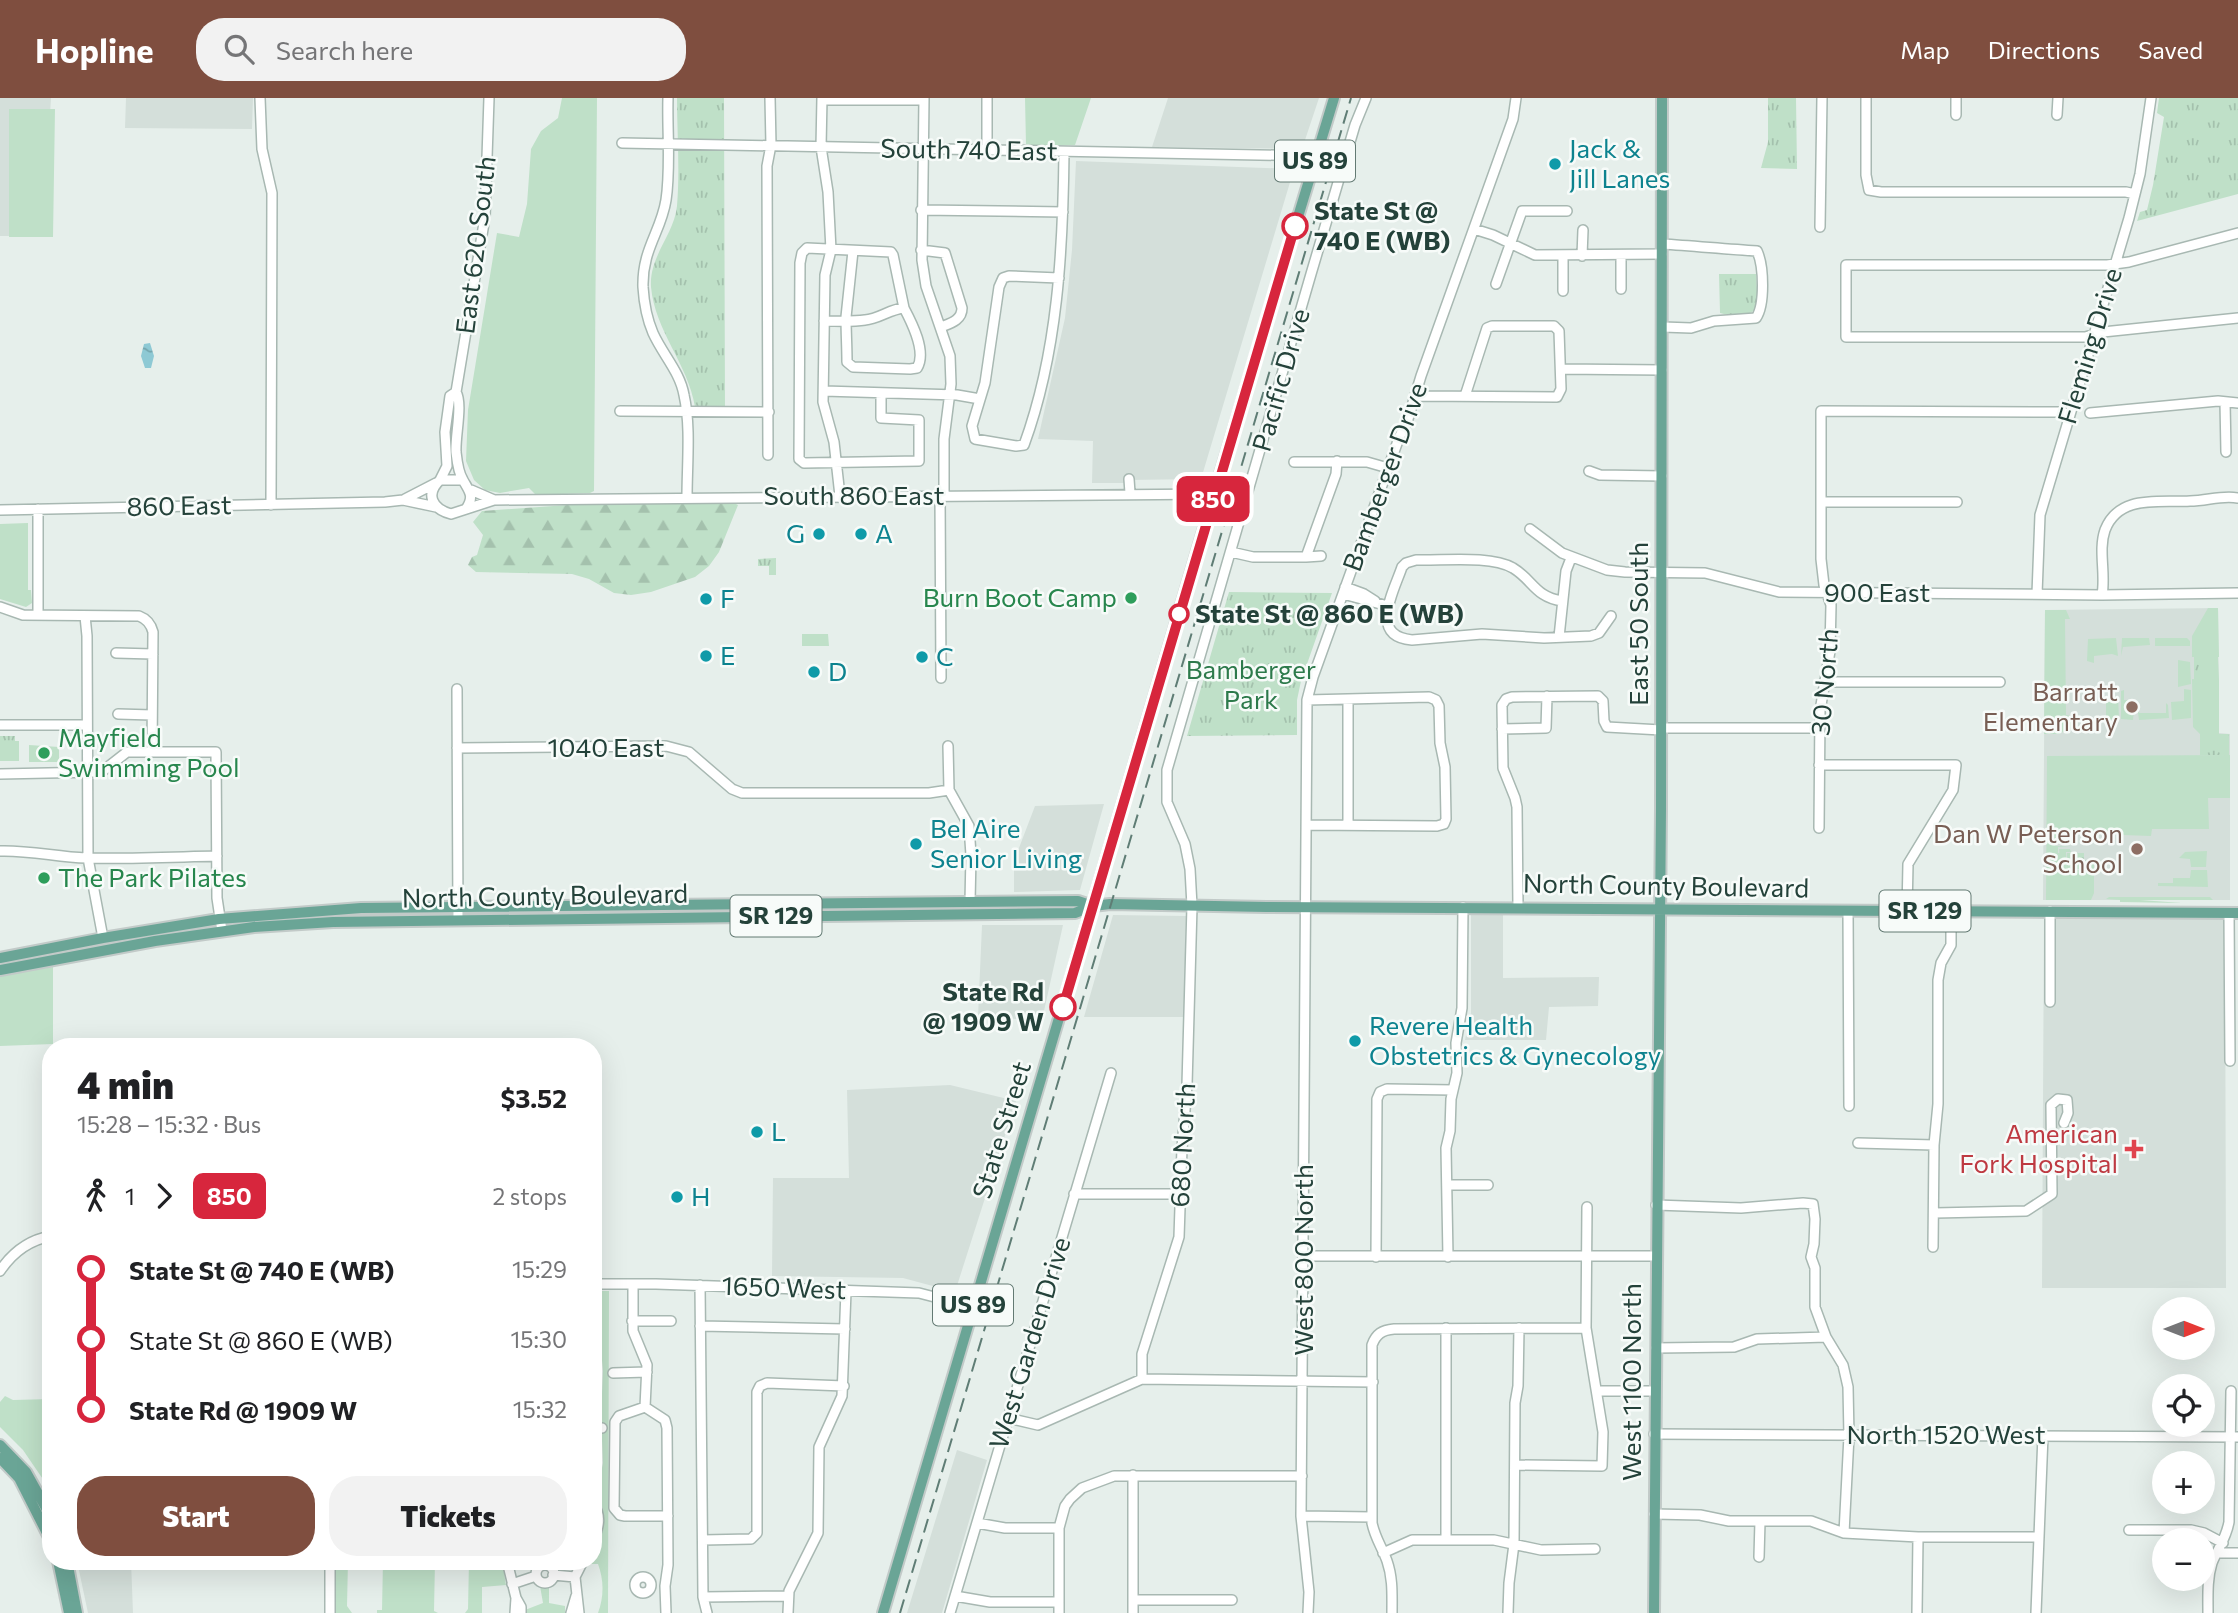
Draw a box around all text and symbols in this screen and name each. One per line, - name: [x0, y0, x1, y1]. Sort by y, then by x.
- search box: [196, 18, 686, 81]
- text: Hopline: [35, 29, 154, 70]
- icon: search: [220, 30, 258, 68]
- text: Search here: [276, 34, 413, 65]
- text: Map: [1900, 35, 1950, 64]
- text: Directions: [1988, 35, 2100, 64]
- text: Saved: [2138, 35, 2203, 64]
- street label: South 740 East: [880, 131, 1058, 166]
- place label: Jack & Jill Lanes: [1569, 132, 1670, 193]
- road number: US 89: [1275, 140, 1355, 182]
- street label: East 620 South: [448, 154, 501, 336]
- marker: Jack & Jill Lanes: [1547, 156, 1563, 172]
- place label: State St @ 740 E (WB): [1314, 194, 1451, 255]
- marker: State St @ 740 E (WB): [1282, 213, 1308, 239]
- street label: Fleming Drive: [2050, 264, 2127, 427]
- street label: Pacific Drive: [1244, 305, 1315, 455]
- street label: Bamberger Drive: [1335, 378, 1432, 575]
- line badge: 850: [1173, 476, 1253, 522]
- street label: South 860 East: [764, 479, 944, 510]
- text: 850: [1191, 484, 1235, 513]
- street label: 860 East: [126, 488, 232, 521]
- place label: G: [786, 517, 805, 548]
- place label: A: [875, 517, 893, 548]
- marker: G: [811, 526, 827, 542]
- marker: A: [853, 526, 869, 542]
- street label: East 50 South: [1622, 542, 1653, 706]
- street label: 900 East: [1824, 576, 1930, 607]
- place label: Burn Boot Camp: [923, 581, 1117, 612]
- place label: F: [720, 582, 735, 613]
- marker: Burn Boot Camp: [1123, 590, 1139, 606]
- marker: F: [698, 591, 714, 607]
- place label: State St @ 860 E (WB): [1195, 597, 1464, 628]
- marker: State St @ 860 E (WB): [1169, 604, 1189, 624]
- street label: 30 North: [1803, 627, 1844, 737]
- place label: E: [720, 639, 735, 670]
- place label: C: [936, 640, 954, 671]
- marker: E: [698, 648, 714, 664]
- marker: C: [914, 649, 930, 665]
- park label: Bamberger Park: [1186, 653, 1316, 714]
- place label: D: [828, 655, 847, 686]
- marker: D: [806, 664, 822, 680]
- place label: Barratt Elementary: [1983, 675, 2118, 736]
- marker: Barratt Elementary: [2124, 699, 2140, 715]
- place label: Mayfield Swimming Pool: [58, 721, 240, 782]
- street label: 1040 East: [547, 731, 665, 762]
- marker: Mayfield Swimming Pool: [36, 745, 52, 761]
- place label: Bel Aire Senior Living: [930, 812, 1082, 873]
- place label: Dan W Peterson School: [1933, 817, 2123, 878]
- marker: Bel Aire Senior Living: [908, 836, 924, 852]
- marker: Dan W Peterson School: [2129, 841, 2145, 857]
- place label: The Park Pilates: [58, 861, 247, 892]
- street label: North County Boulevard: [1523, 867, 1809, 902]
- marker: The Park Pilates: [36, 870, 52, 886]
- street label: North County Boulevard: [402, 877, 688, 912]
- road number: SR 129: [1880, 890, 1970, 932]
- road number: SR 129: [730, 896, 822, 936]
- place label: State Rd @ 1909 W: [923, 975, 1044, 1036]
- marker: State Rd @ 1909 W: [1050, 994, 1076, 1020]
- place label: Revere Health Obstetrics & Gynecology: [1369, 1009, 1661, 1070]
- marker: Revere Health Obstetrics & Gynecology: [1347, 1033, 1363, 1049]
- street label: State Street: [965, 1057, 1036, 1202]
- text: 4 min: [77, 1060, 174, 1107]
- text: $3.52: [500, 1082, 567, 1113]
- street label: 680 North: [1163, 1082, 1200, 1208]
- text: 15:28 – 15:32 · Bus: [77, 1110, 261, 1138]
- place label: L: [771, 1115, 786, 1146]
- place label: American Fork Hospital: [1959, 1117, 2118, 1178]
- marker: L: [749, 1124, 765, 1140]
- marker: American Fork Hospital: [2124, 1139, 2144, 1159]
- street label: West 800 North: [1287, 1164, 1318, 1356]
- icon: walk: [77, 1177, 115, 1215]
- icon: forward: [145, 1177, 183, 1215]
- place label: H: [691, 1180, 711, 1211]
- text: 850: [207, 1181, 252, 1210]
- text: 1: [125, 1182, 135, 1210]
- text: 2 stops: [493, 1182, 567, 1210]
- marker: H: [669, 1189, 685, 1205]
- street label: West Garden Drive: [982, 1233, 1076, 1452]
- text: State St @ 740 E (WB): [129, 1254, 395, 1285]
- text: 15:29: [512, 1255, 567, 1283]
- street label: 1650 West: [721, 1269, 847, 1304]
- street label: West 1100 North: [1615, 1283, 1646, 1481]
- road number: US 89: [933, 1284, 1013, 1325]
- north arrow: [2152, 1297, 2216, 1360]
- map controls: [2152, 1297, 2215, 1591]
- text: State St @ 860 E (WB): [129, 1324, 393, 1355]
- text: 15:30: [510, 1325, 567, 1353]
- button: locate: [2152, 1374, 2215, 1437]
- text: State Rd @ 1909 W: [129, 1394, 357, 1425]
- text: 15:32: [513, 1395, 567, 1423]
- street label: North 1520 West: [1846, 1418, 2046, 1449]
- button: +: [2152, 1451, 2215, 1514]
- button: Start: [77, 1476, 315, 1556]
- button: Tickets: [329, 1476, 567, 1556]
- button: −: [2152, 1528, 2215, 1591]

